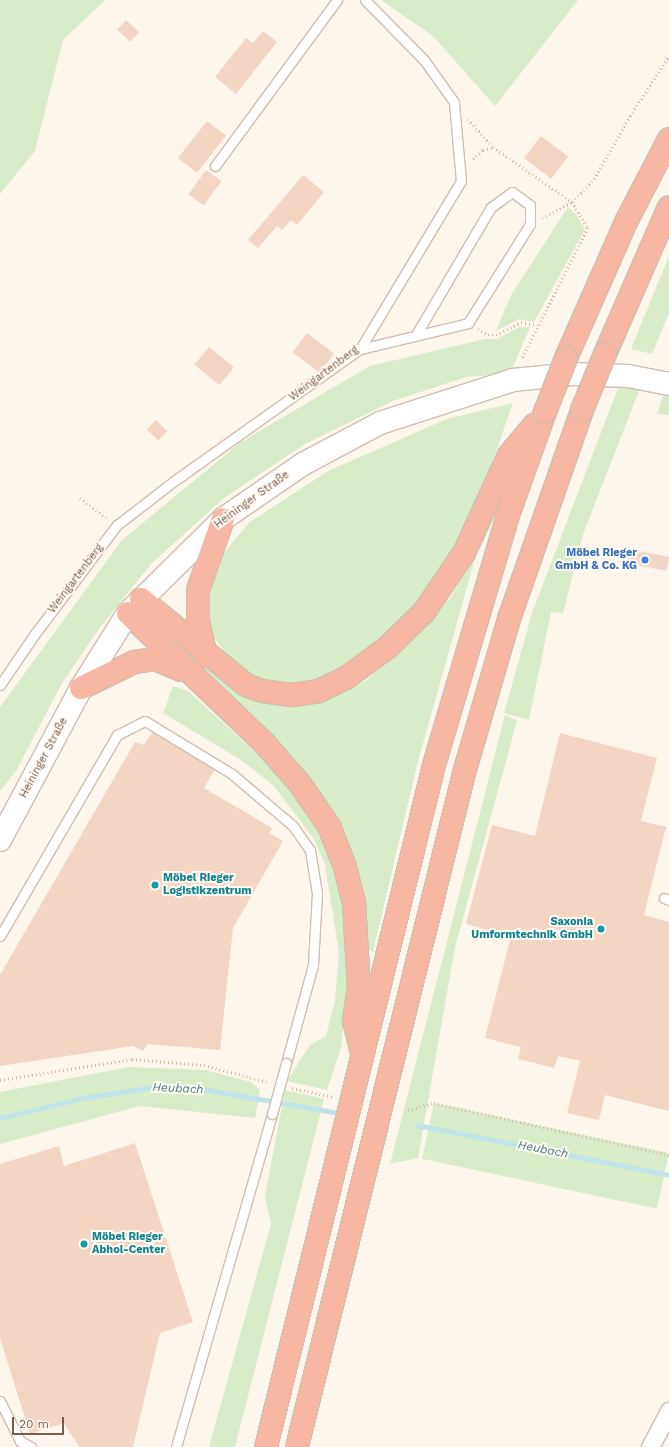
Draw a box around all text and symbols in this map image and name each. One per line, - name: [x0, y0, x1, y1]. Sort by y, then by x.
- street label: Weingartenberg: [287, 344, 361, 404]
- street label: Heininger Straße: [212, 468, 292, 532]
- street label: Weingartenberg: [46, 542, 106, 616]
- place label: Möbel Rieger GmbH & Co. KG: [555, 547, 637, 573]
- marker: Möbel Rieger GmbH & Co. KG: [640, 555, 650, 565]
- street label: Heininger Straße: [17, 715, 71, 801]
- place label: Möbel Rieger Logistikzentrum: [163, 872, 252, 898]
- marker: Möbel Rieger Logistikzentrum: [150, 880, 160, 890]
- place label: Saxonia Umformtechnik GmbH: [471, 916, 593, 942]
- marker: Saxonia Umformtechnik GmbH: [596, 924, 606, 934]
- water label: Heubach: [152, 1080, 204, 1098]
- water label: Heubach: [517, 1138, 569, 1162]
- place label: Möbel Rieger Abhol-Center: [92, 1231, 165, 1257]
- marker: Möbel Rieger Abhol-Center: [79, 1239, 89, 1249]
- scale bar: [14, 1409, 66, 1435]
- text: 20 m: [19, 1417, 49, 1431]

